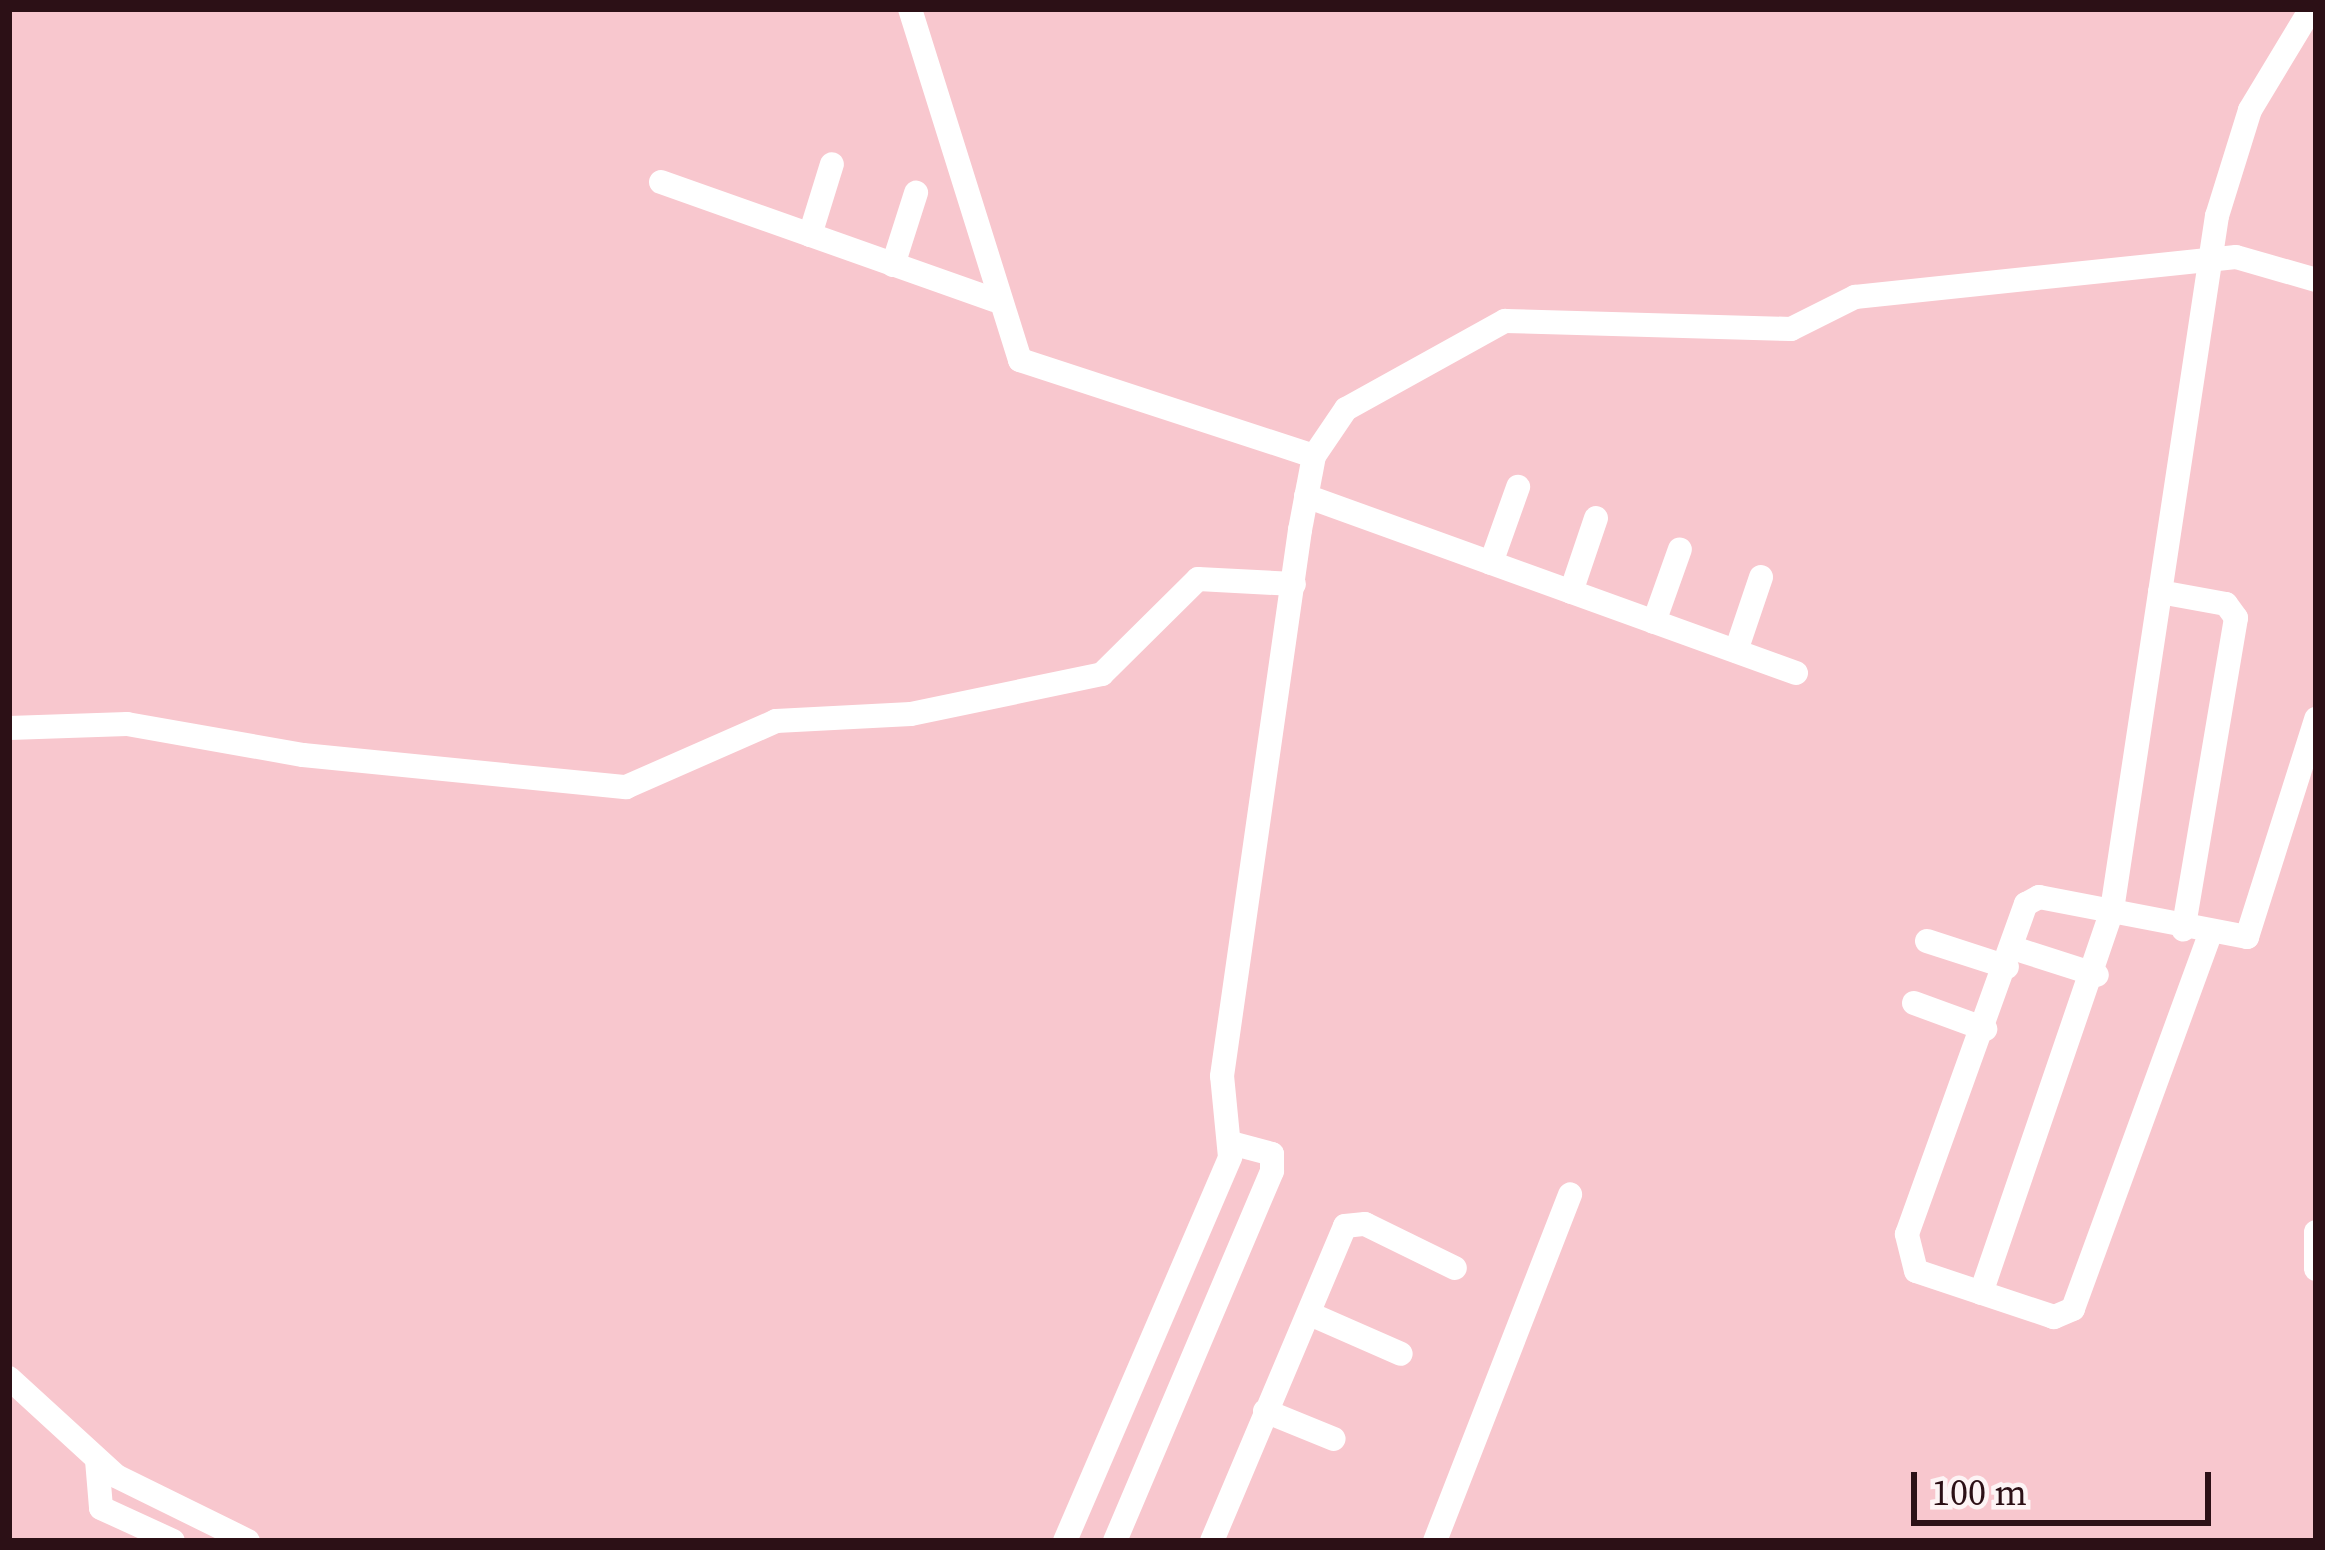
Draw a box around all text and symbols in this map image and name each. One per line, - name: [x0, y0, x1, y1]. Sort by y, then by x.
- scale bar: [1917, 1448, 2217, 1522]
- text: 100 m: [1932, 1468, 2027, 1517]

